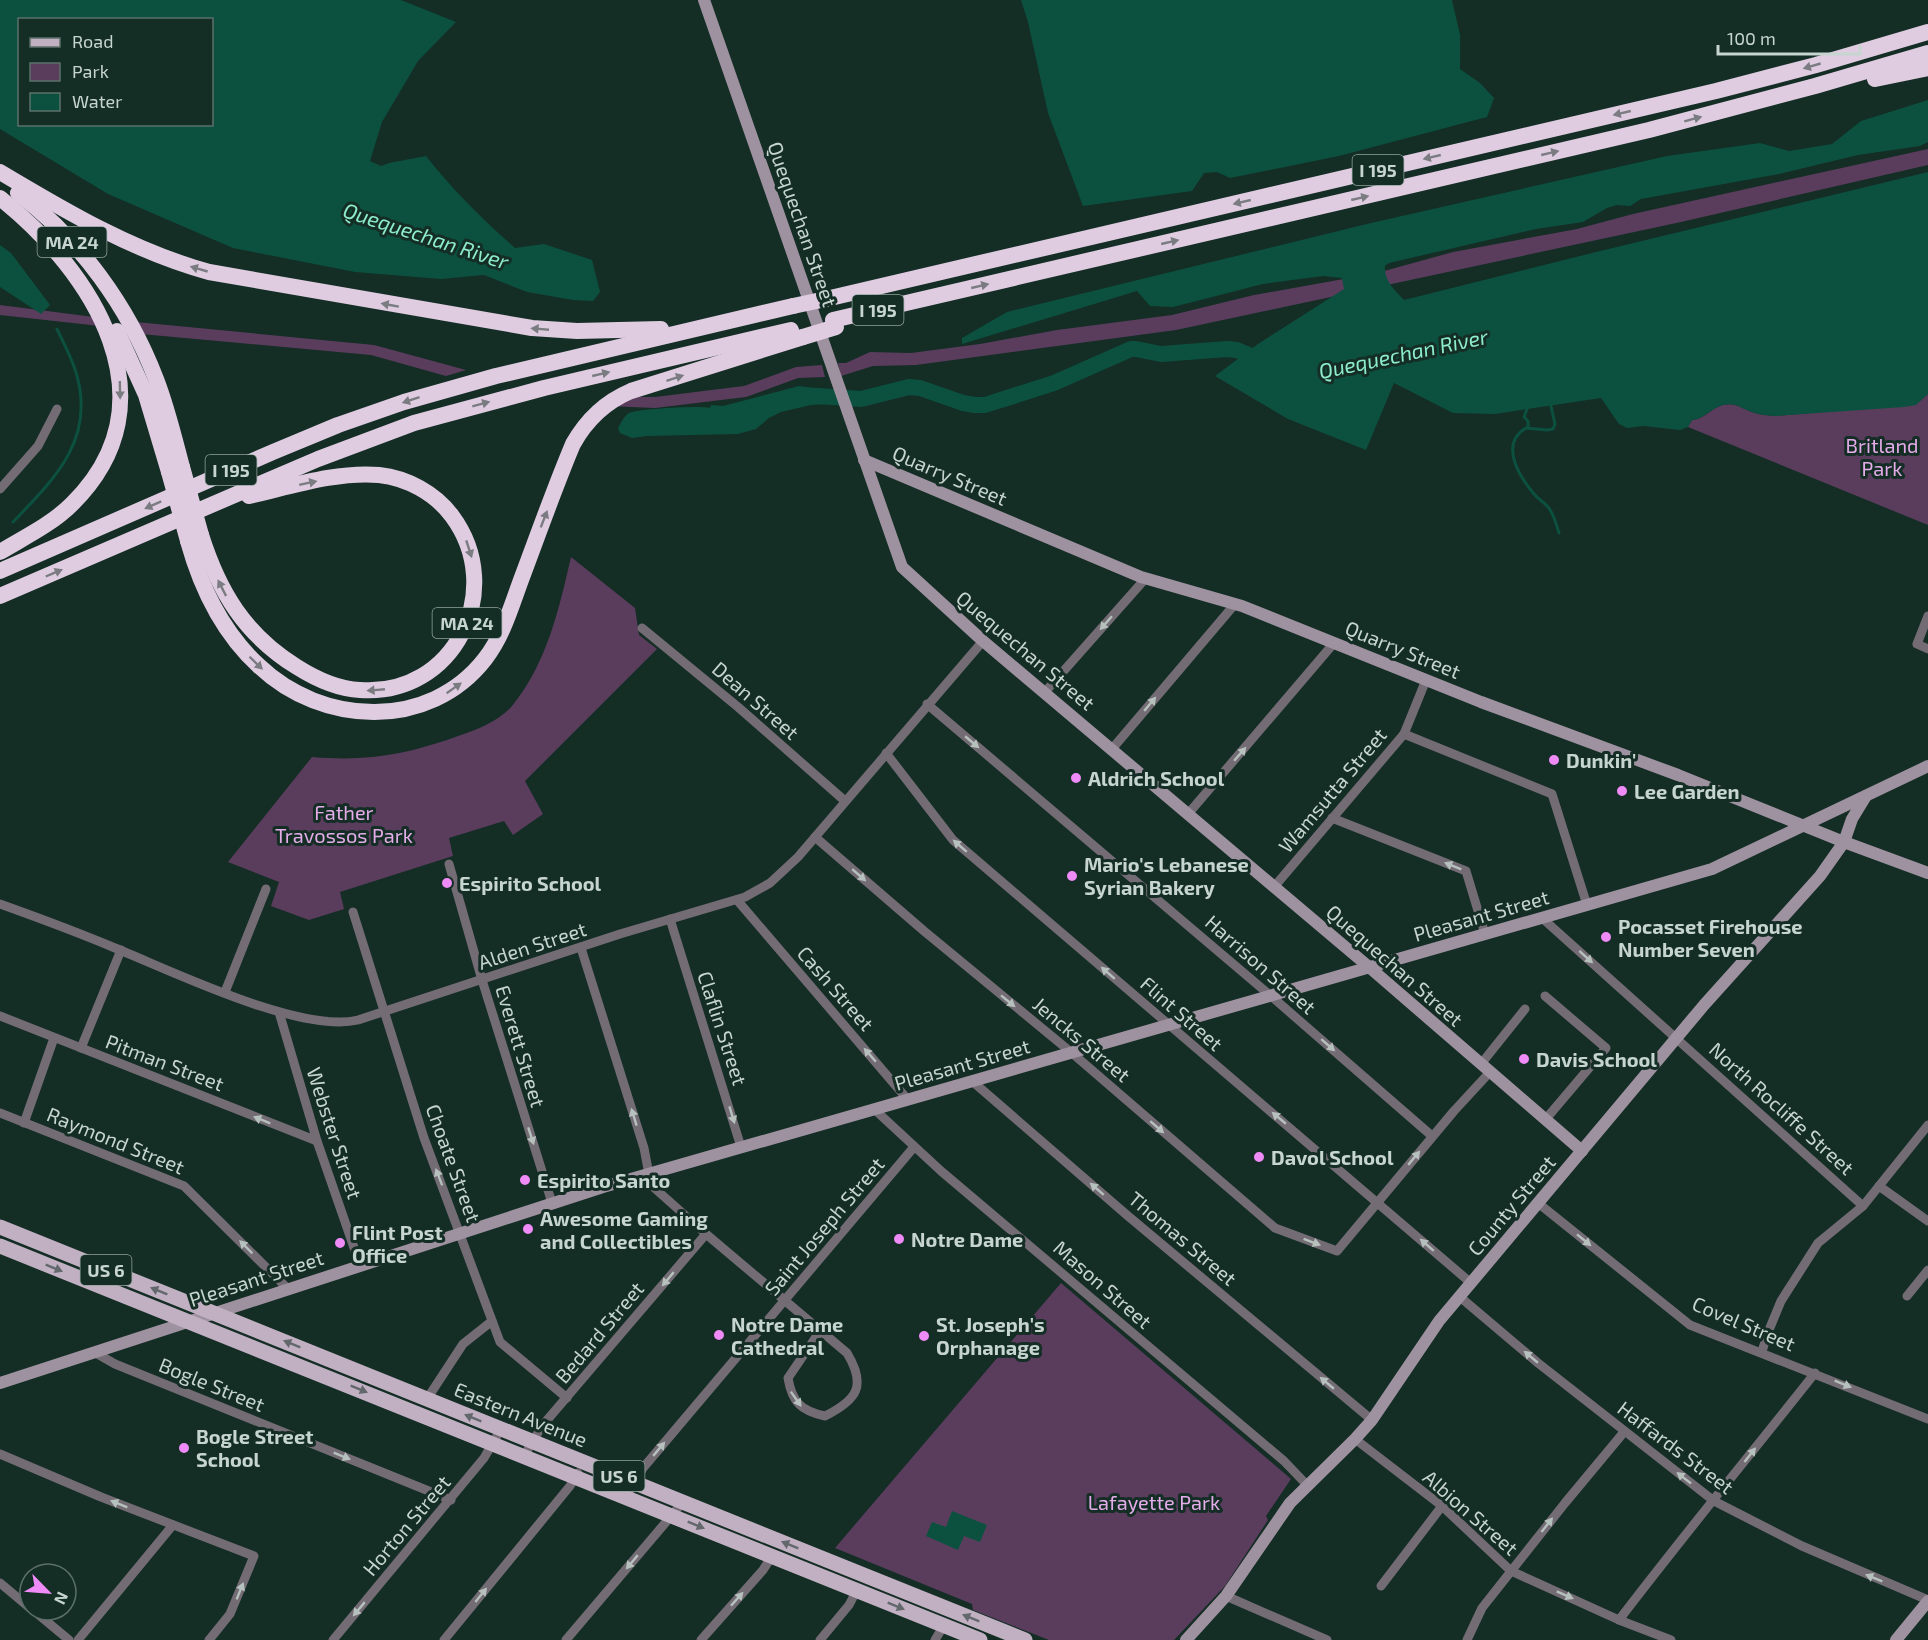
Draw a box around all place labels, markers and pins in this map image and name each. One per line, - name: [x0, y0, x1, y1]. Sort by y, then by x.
- place label: Dunkin': [1566, 748, 1636, 772]
- marker: Dunkin': [1547, 753, 1561, 767]
- place label: Aldrich School: [1088, 766, 1225, 790]
- marker: Aldrich School: [1069, 771, 1083, 785]
- place label: Lee Garden: [1634, 779, 1740, 803]
- marker: Lee Garden: [1615, 784, 1629, 798]
- place label: Mario's Lebanese Syrian Bakery: [1084, 852, 1249, 900]
- marker: Mario's Lebanese Syrian Bakery: [1065, 869, 1079, 883]
- place label: Espirito School: [459, 871, 602, 895]
- marker: Espirito School: [440, 876, 454, 890]
- place label: Pocasset Firehouse Number Seven: [1618, 914, 1803, 961]
- marker: Pocasset Firehouse Number Seven: [1599, 930, 1613, 944]
- place label: Davis School: [1536, 1047, 1657, 1071]
- marker: Davis School: [1517, 1052, 1531, 1066]
- place label: Davol School: [1271, 1145, 1394, 1169]
- marker: Davol School: [1252, 1150, 1266, 1164]
- place label: Espirito Santo: [537, 1168, 670, 1192]
- marker: Espirito Santo: [518, 1173, 532, 1187]
- place label: Awesome Gaming and Collectibles: [540, 1206, 708, 1253]
- place label: Flint Post Office: [352, 1220, 443, 1267]
- marker: Awesome Gaming and Collectibles: [521, 1222, 535, 1236]
- place label: Notre Dame: [911, 1227, 1023, 1251]
- marker: Notre Dame: [892, 1232, 906, 1246]
- marker: Flint Post Office: [333, 1236, 347, 1250]
- place label: Notre Dame Cathedral: [731, 1312, 843, 1359]
- place label: St. Joseph's Orphanage: [936, 1312, 1045, 1359]
- marker: Notre Dame Cathedral: [712, 1328, 726, 1342]
- marker: St. Joseph's Orphanage: [917, 1329, 931, 1343]
- place label: Bogle Street School: [196, 1424, 313, 1471]
- marker: Bogle Street School: [177, 1441, 191, 1455]

